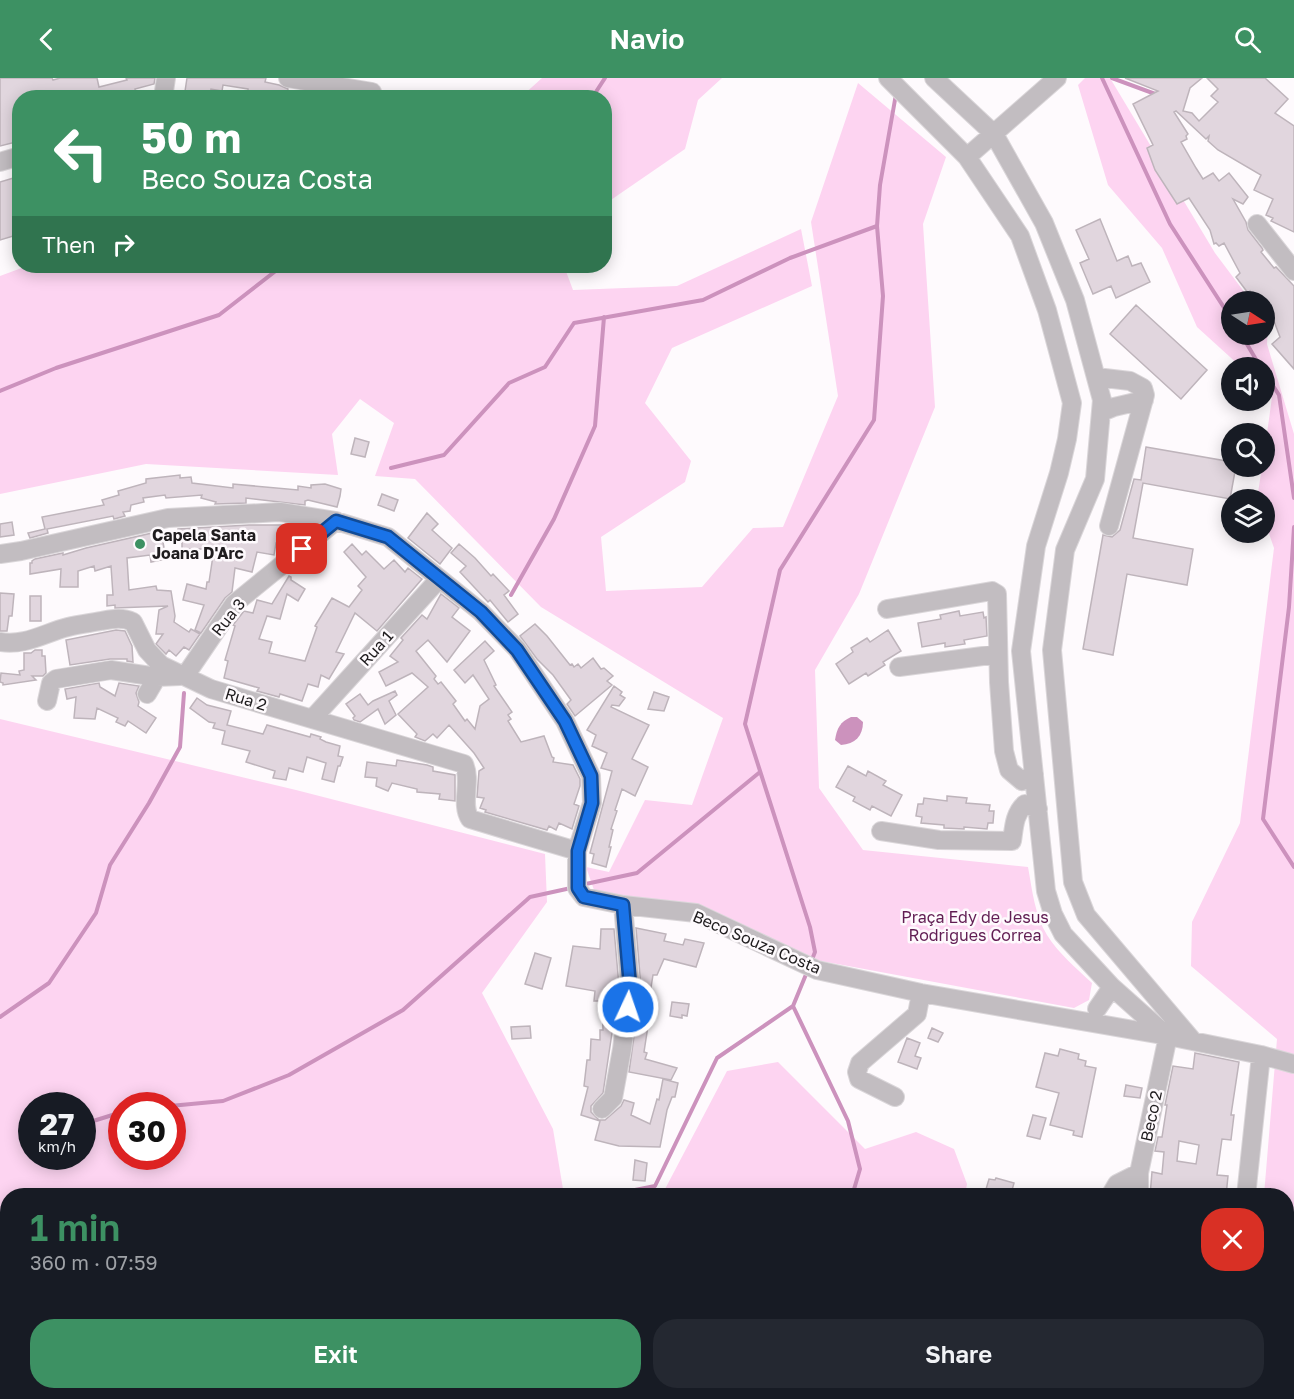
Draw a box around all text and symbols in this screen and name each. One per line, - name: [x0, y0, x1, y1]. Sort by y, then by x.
- icon: back: [30, 23, 63, 56]
- text: Navio: [610, 23, 684, 55]
- icon: search: [1231, 23, 1264, 56]
- text: 50 m: [141, 112, 241, 162]
- icon: left: [42, 114, 120, 192]
- text: Beco Souza Costa: [141, 163, 373, 195]
- icon: right: [107, 228, 140, 261]
- text: Then: [42, 231, 95, 258]
- north arrow: [1221, 291, 1275, 345]
- map controls: [1221, 291, 1275, 543]
- button: sound: [1221, 357, 1275, 411]
- button: search: [1221, 423, 1275, 477]
- button: layers: [1221, 489, 1275, 543]
- pin: [276, 523, 327, 574]
- place label: Capela Santa Joana D'Arc: [152, 525, 256, 563]
- icon: arrive: [285, 532, 318, 565]
- marker: Capela Santa Joana D'Arc: [133, 537, 147, 551]
- street label: Rua 3: [207, 594, 249, 640]
- street label: Rua 1: [355, 626, 397, 670]
- street label: Rua 2: [223, 683, 269, 715]
- street label: Beco Souza Costa: [690, 906, 824, 978]
- park label: Praça Edy de Jesus Rodrigues Correa: [901, 907, 1049, 945]
- position arrow: [596, 975, 660, 1039]
- street label: Beco 2: [1136, 1089, 1166, 1143]
- speed limit sign: 30: [108, 1092, 186, 1170]
- text: 27: [40, 1106, 74, 1142]
- text: km/h: [38, 1137, 76, 1155]
- text: 1 min: [30, 1206, 120, 1249]
- button: close: [1201, 1208, 1264, 1271]
- text: 360 m · 07:59: [30, 1250, 158, 1274]
- button: Exit: [30, 1319, 641, 1388]
- button: Share: [653, 1319, 1264, 1388]

